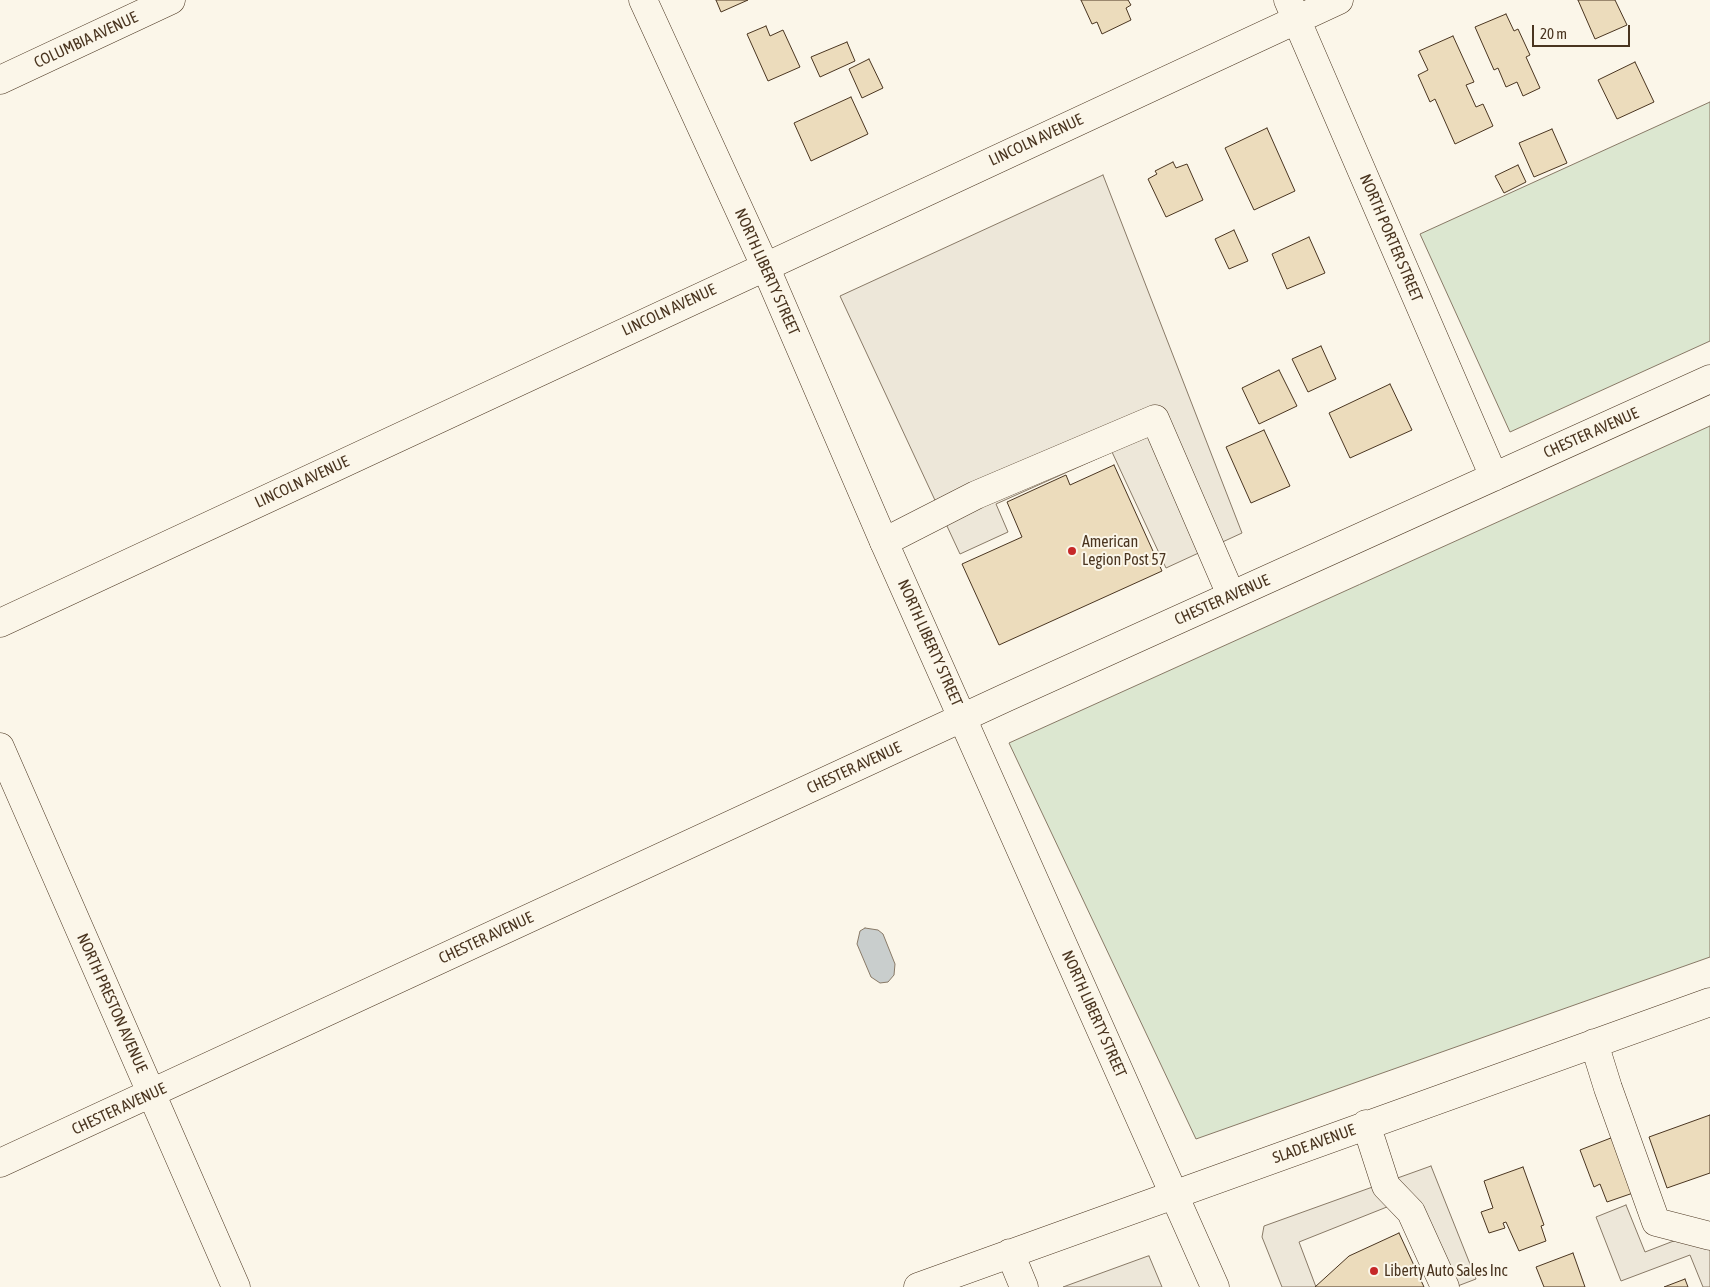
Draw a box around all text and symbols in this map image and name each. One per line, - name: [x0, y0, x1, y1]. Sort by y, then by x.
- street label: COLUMBIA AVENUE: [31, 8, 141, 72]
- scale bar: [1535, 15, 1632, 47]
- text: 20 m: [1540, 25, 1567, 42]
- street label: LINCOLN AVENUE: [986, 110, 1086, 170]
- street label: NORTH PORTER STREET: [1355, 171, 1427, 305]
- street label: NORTH LIBERTY STREET: [730, 206, 804, 338]
- street label: LINCOLN AVENUE: [619, 280, 719, 340]
- street label: CHESTER AVENUE: [1541, 403, 1641, 463]
- street label: LINCOLN AVENUE: [252, 452, 352, 512]
- place label: American Legion Post 57: [1082, 532, 1166, 570]
- marker: American Legion Post 57: [1066, 545, 1078, 557]
- street label: CHESTER AVENUE: [1172, 570, 1272, 630]
- street label: NORTH LIBERTY STREET: [893, 577, 967, 709]
- street label: CHESTER AVENUE: [804, 738, 904, 798]
- street label: CHESTER AVENUE: [436, 908, 536, 968]
- street label: NORTH PRESTON AVENUE: [73, 930, 151, 1076]
- street label: NORTH LIBERTY STREET: [1057, 948, 1131, 1080]
- street label: CHESTER AVENUE: [69, 1079, 169, 1139]
- street label: SLADE AVENUE: [1270, 1120, 1358, 1168]
- place label: Liberty Auto Sales Inc: [1384, 1261, 1508, 1281]
- marker: Liberty Auto Sales Inc: [1368, 1265, 1380, 1277]

